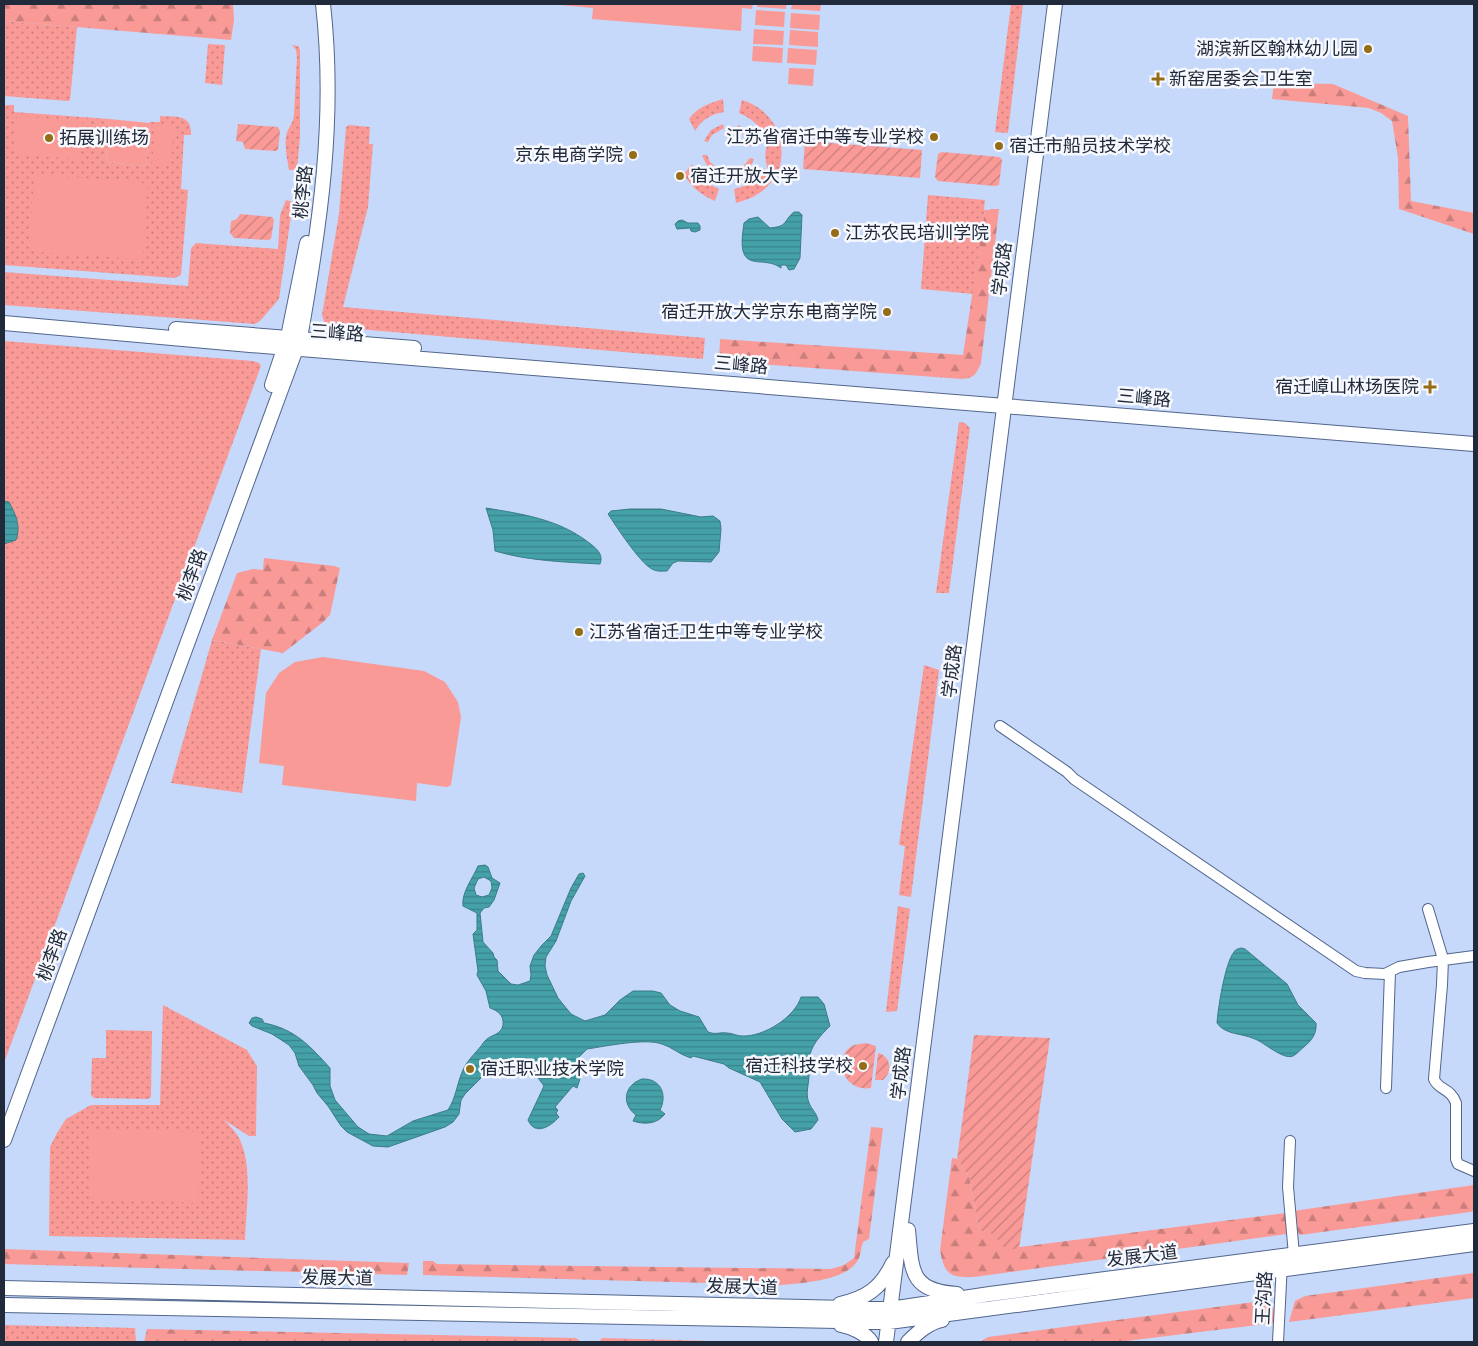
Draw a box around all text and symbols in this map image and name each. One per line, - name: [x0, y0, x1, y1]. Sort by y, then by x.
- place label: 湖滨新区翰林幼儿园: [1196, 38, 1358, 60]
- marker: 湖滨新区翰林幼儿园: [1362, 43, 1374, 55]
- place label: 新窑居委会卫生室: [1169, 68, 1313, 90]
- marker: 新窑居委会卫生室: [1151, 72, 1165, 86]
- place label: 江苏省宿迁中等专业学校: [726, 126, 924, 148]
- place label: 拓展训练场: [59, 127, 149, 149]
- marker: 江苏省宿迁中等专业学校: [928, 131, 940, 143]
- marker: 拓展训练场: [43, 132, 55, 144]
- place label: 宿迁市船员技术学校: [1009, 135, 1171, 157]
- marker: 宿迁市船员技术学校: [993, 140, 1005, 152]
- place label: 京东电商学院: [515, 144, 623, 166]
- marker: 京东电商学院: [627, 149, 639, 161]
- street label: 桃李路: [289, 164, 317, 220]
- place label: 宿迁开放大学: [690, 165, 798, 187]
- marker: 宿迁开放大学: [674, 170, 686, 182]
- place label: 江苏农民培训学院: [845, 222, 989, 244]
- marker: 江苏农民培训学院: [829, 227, 841, 239]
- street label: 学成路: [988, 241, 1016, 297]
- place label: 宿迁开放大学京东电商学院: [661, 301, 877, 323]
- marker: 宿迁开放大学京东电商学院: [881, 306, 893, 318]
- street label: 三峰路: [309, 320, 365, 346]
- street label: 三峰路: [713, 352, 769, 378]
- place label: 宿迁嶂山林场医院: [1275, 376, 1419, 398]
- marker: 宿迁嶂山林场医院: [1423, 380, 1437, 394]
- street label: 三峰路: [1116, 385, 1172, 411]
- street label: 桃李路: [172, 546, 212, 604]
- place label: 江苏省宿迁卫生中等专业学校: [589, 621, 823, 643]
- marker: 江苏省宿迁卫生中等专业学校: [573, 626, 585, 638]
- street label: 学成路: [938, 643, 966, 699]
- street label: 桃李路: [32, 926, 72, 984]
- street label: 学成路: [887, 1045, 915, 1101]
- place label: 宿迁科技学校: [745, 1055, 853, 1077]
- place label: 宿迁职业技术学院: [480, 1058, 624, 1080]
- marker: 宿迁科技学校: [857, 1060, 869, 1072]
- marker: 宿迁职业技术学院: [464, 1063, 476, 1075]
- street label: 发展大道: [1105, 1241, 1179, 1271]
- street label: 发展大道: [301, 1266, 373, 1290]
- street label: 王沟路: [1252, 1270, 1276, 1326]
- street label: 发展大道: [706, 1275, 778, 1299]

